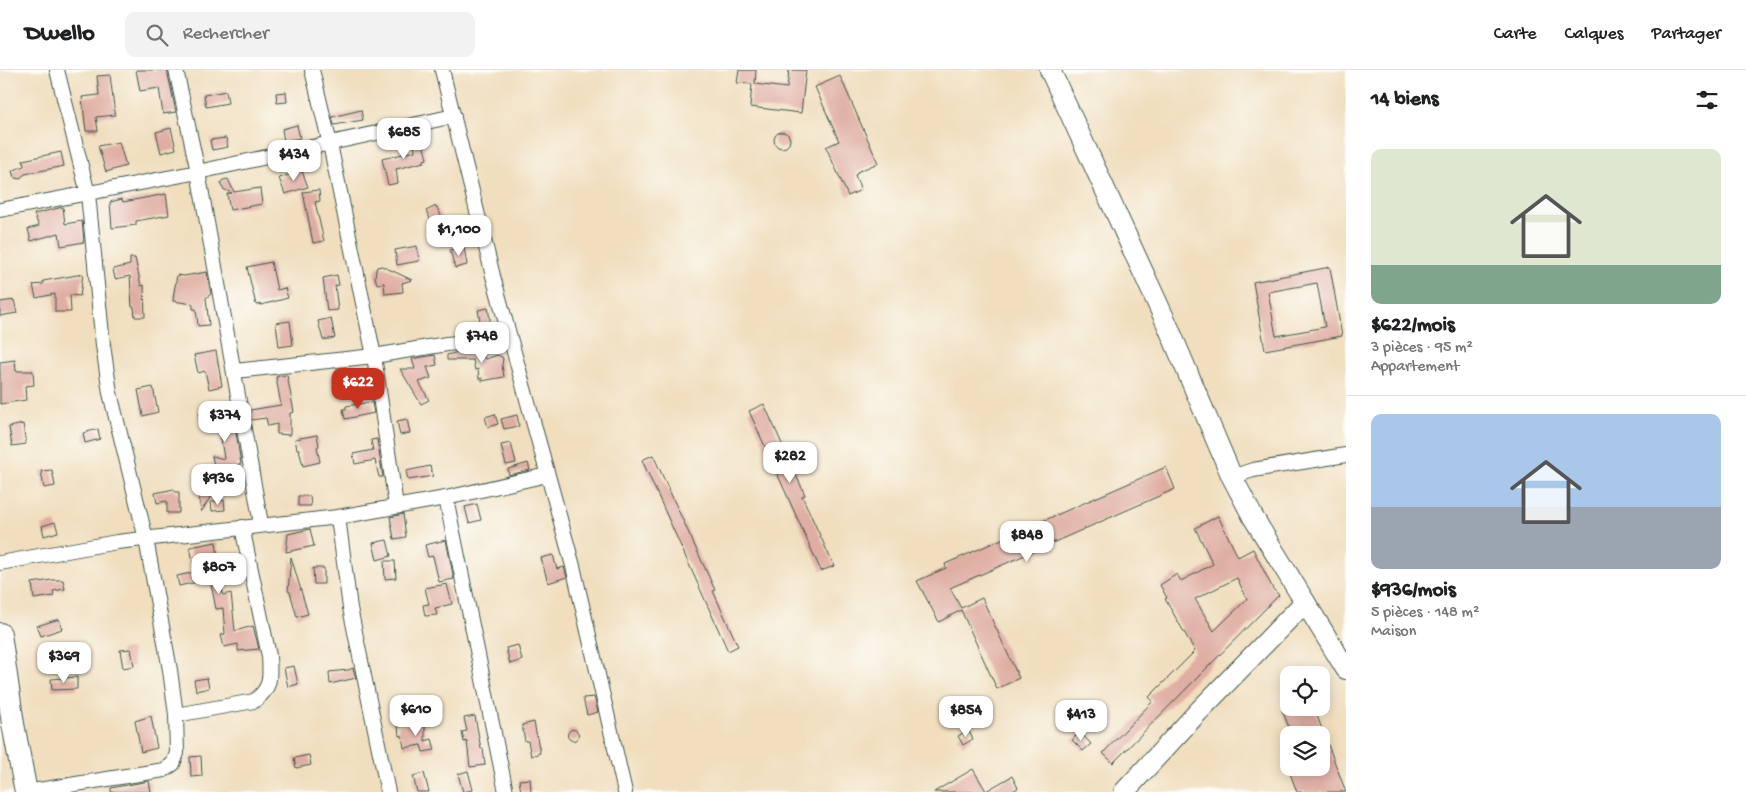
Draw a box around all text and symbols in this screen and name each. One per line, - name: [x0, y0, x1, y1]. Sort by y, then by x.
- search box: [125, 12, 475, 57]
- text: Dwello: [25, 20, 95, 49]
- icon: search: [143, 21, 171, 49]
- text: Rechercher: [183, 23, 269, 46]
- text: Carte: [1494, 24, 1537, 45]
- text: Calques: [1565, 24, 1623, 45]
- text: Partager: [1651, 24, 1721, 45]
- icon: filters: [1693, 86, 1721, 114]
- text: 14 biens: [1371, 88, 1439, 113]
- pin: $685: [374, 118, 434, 160]
- text: $685: [388, 124, 420, 143]
- pin: $434: [264, 140, 324, 182]
- text: $434: [279, 146, 309, 165]
- icon: home: [1501, 181, 1591, 271]
- pin: $1,100: [418, 214, 500, 257]
- text: $1,100: [437, 221, 481, 240]
- text: $622/mois: [1371, 314, 1455, 339]
- pin: $748: [452, 322, 512, 364]
- text: $748: [466, 328, 498, 347]
- text: 3 pièces · 95 m²: [1371, 339, 1473, 358]
- text: Appartement: [1371, 358, 1459, 377]
- pin: $622: [328, 368, 388, 410]
- text: $622: [343, 374, 373, 393]
- pin: $374: [195, 400, 255, 443]
- text: $374: [209, 407, 241, 426]
- pin: $282: [760, 442, 820, 484]
- icon: home: [1501, 447, 1591, 537]
- text: $282: [774, 448, 806, 467]
- pin: $936: [188, 464, 248, 506]
- text: $936: [202, 470, 234, 489]
- pin: $848: [997, 520, 1057, 563]
- text: $848: [1011, 527, 1043, 546]
- pin: $807: [189, 552, 249, 595]
- text: $807: [202, 559, 236, 578]
- text: $936/mois: [1371, 579, 1456, 604]
- text: 5 pièces · 148 m²: [1371, 604, 1479, 623]
- text: Maison: [1371, 623, 1416, 642]
- pin: $369: [34, 642, 94, 684]
- text: $369: [48, 648, 80, 667]
- map controls: [1280, 666, 1330, 776]
- button: locate: [1280, 666, 1330, 716]
- pin: $610: [386, 694, 446, 737]
- pin: $854: [936, 696, 996, 738]
- pin: $413: [1051, 700, 1111, 742]
- text: $610: [401, 701, 431, 720]
- text: $854: [950, 702, 982, 721]
- text: $413: [1066, 706, 1096, 725]
- button: layers: [1280, 726, 1330, 776]

